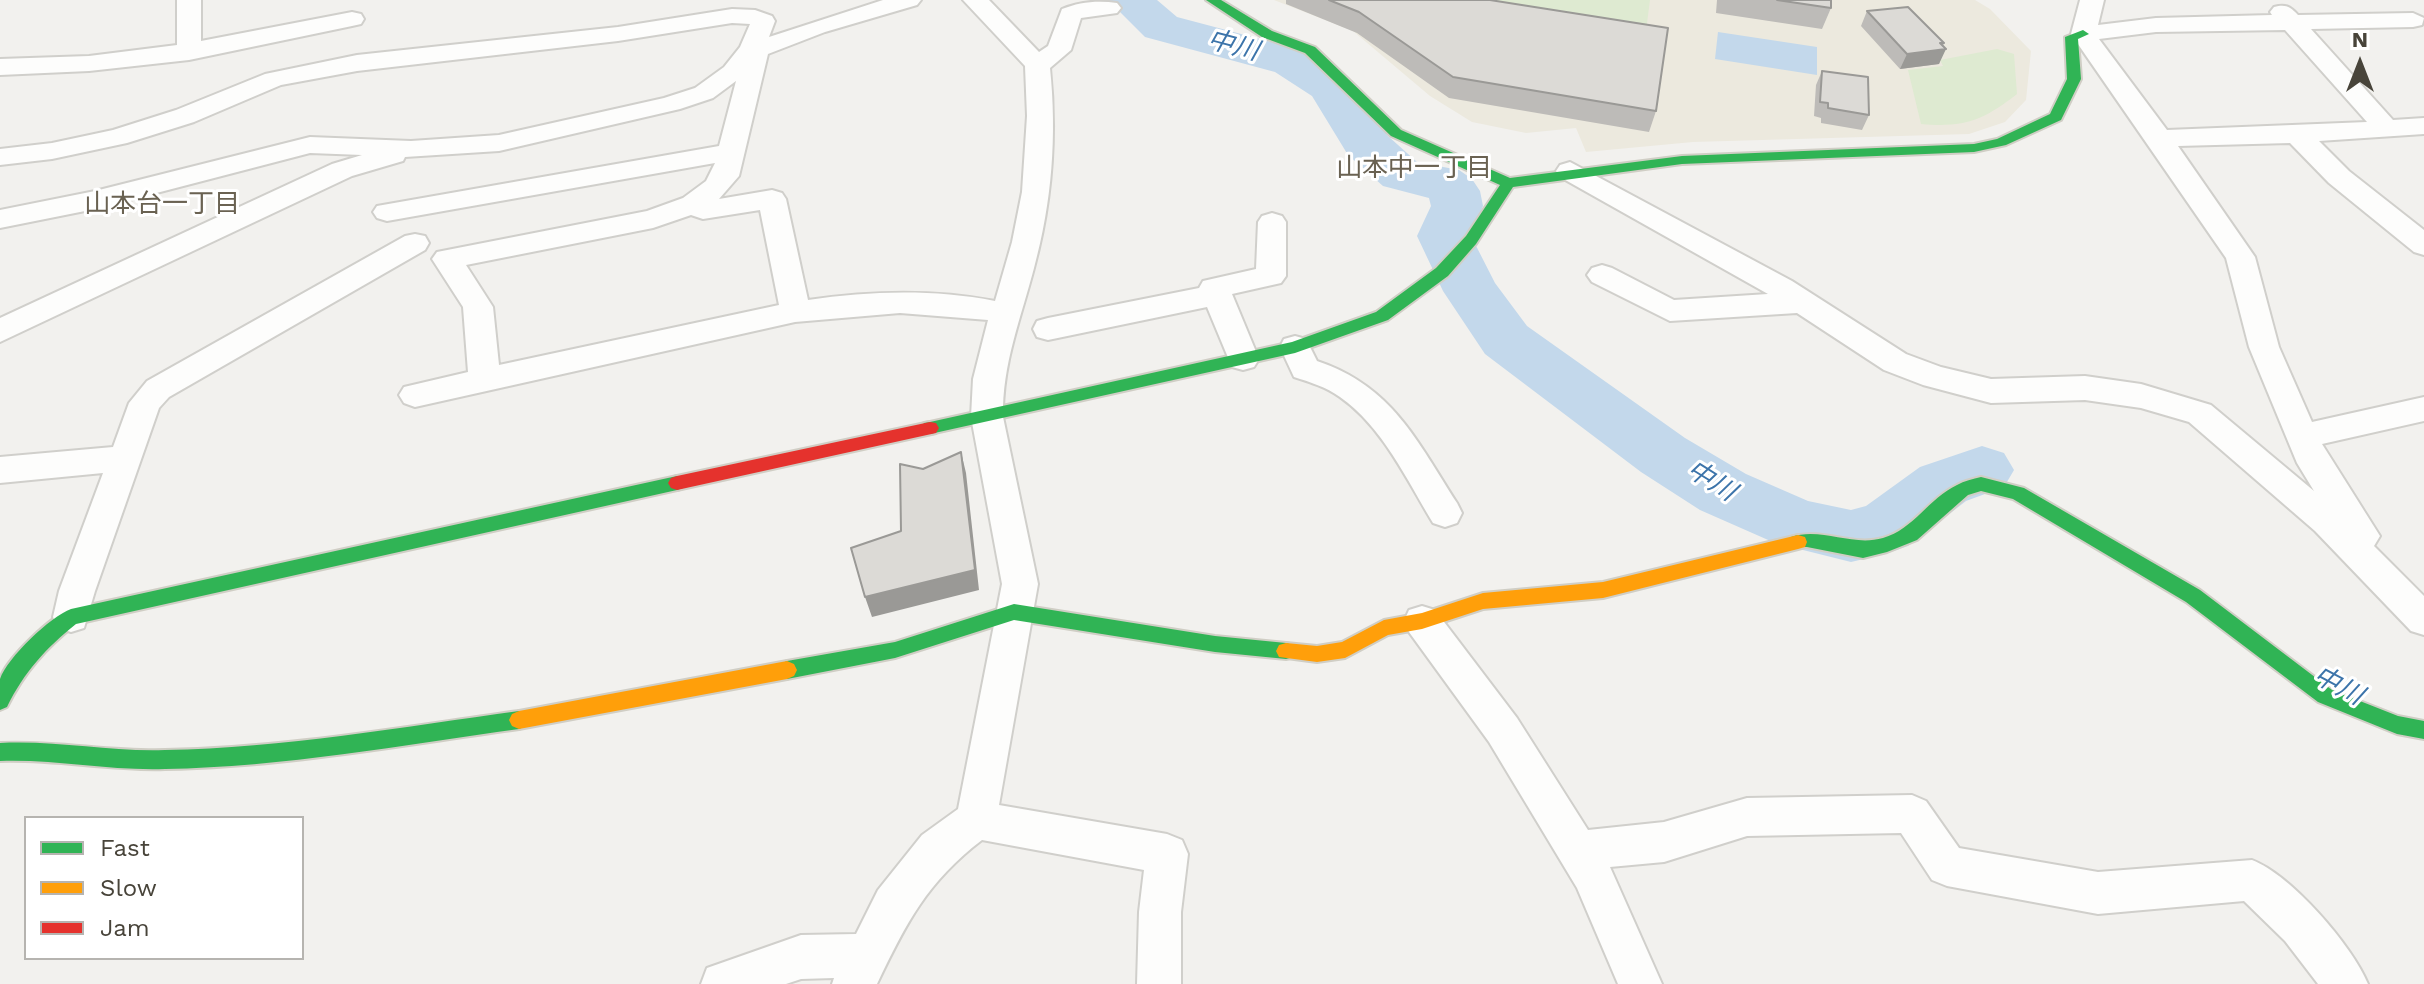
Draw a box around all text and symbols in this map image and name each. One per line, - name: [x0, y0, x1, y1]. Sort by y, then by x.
- water label: 中川: [1204, 24, 1262, 68]
- north arrow: [2320, 24, 2400, 104]
- text: N: [2352, 27, 2368, 52]
- district label: 山本中一丁目: [1336, 152, 1492, 184]
- district label: 山本台一丁目: [84, 188, 240, 220]
- water label: 中川: [1681, 454, 1741, 508]
- water label: 中川: [2308, 660, 2368, 712]
- legend: [24, 816, 304, 960]
- text: Fast: [100, 834, 150, 862]
- text: Slow: [100, 874, 157, 902]
- text: Jam: [100, 914, 150, 942]

